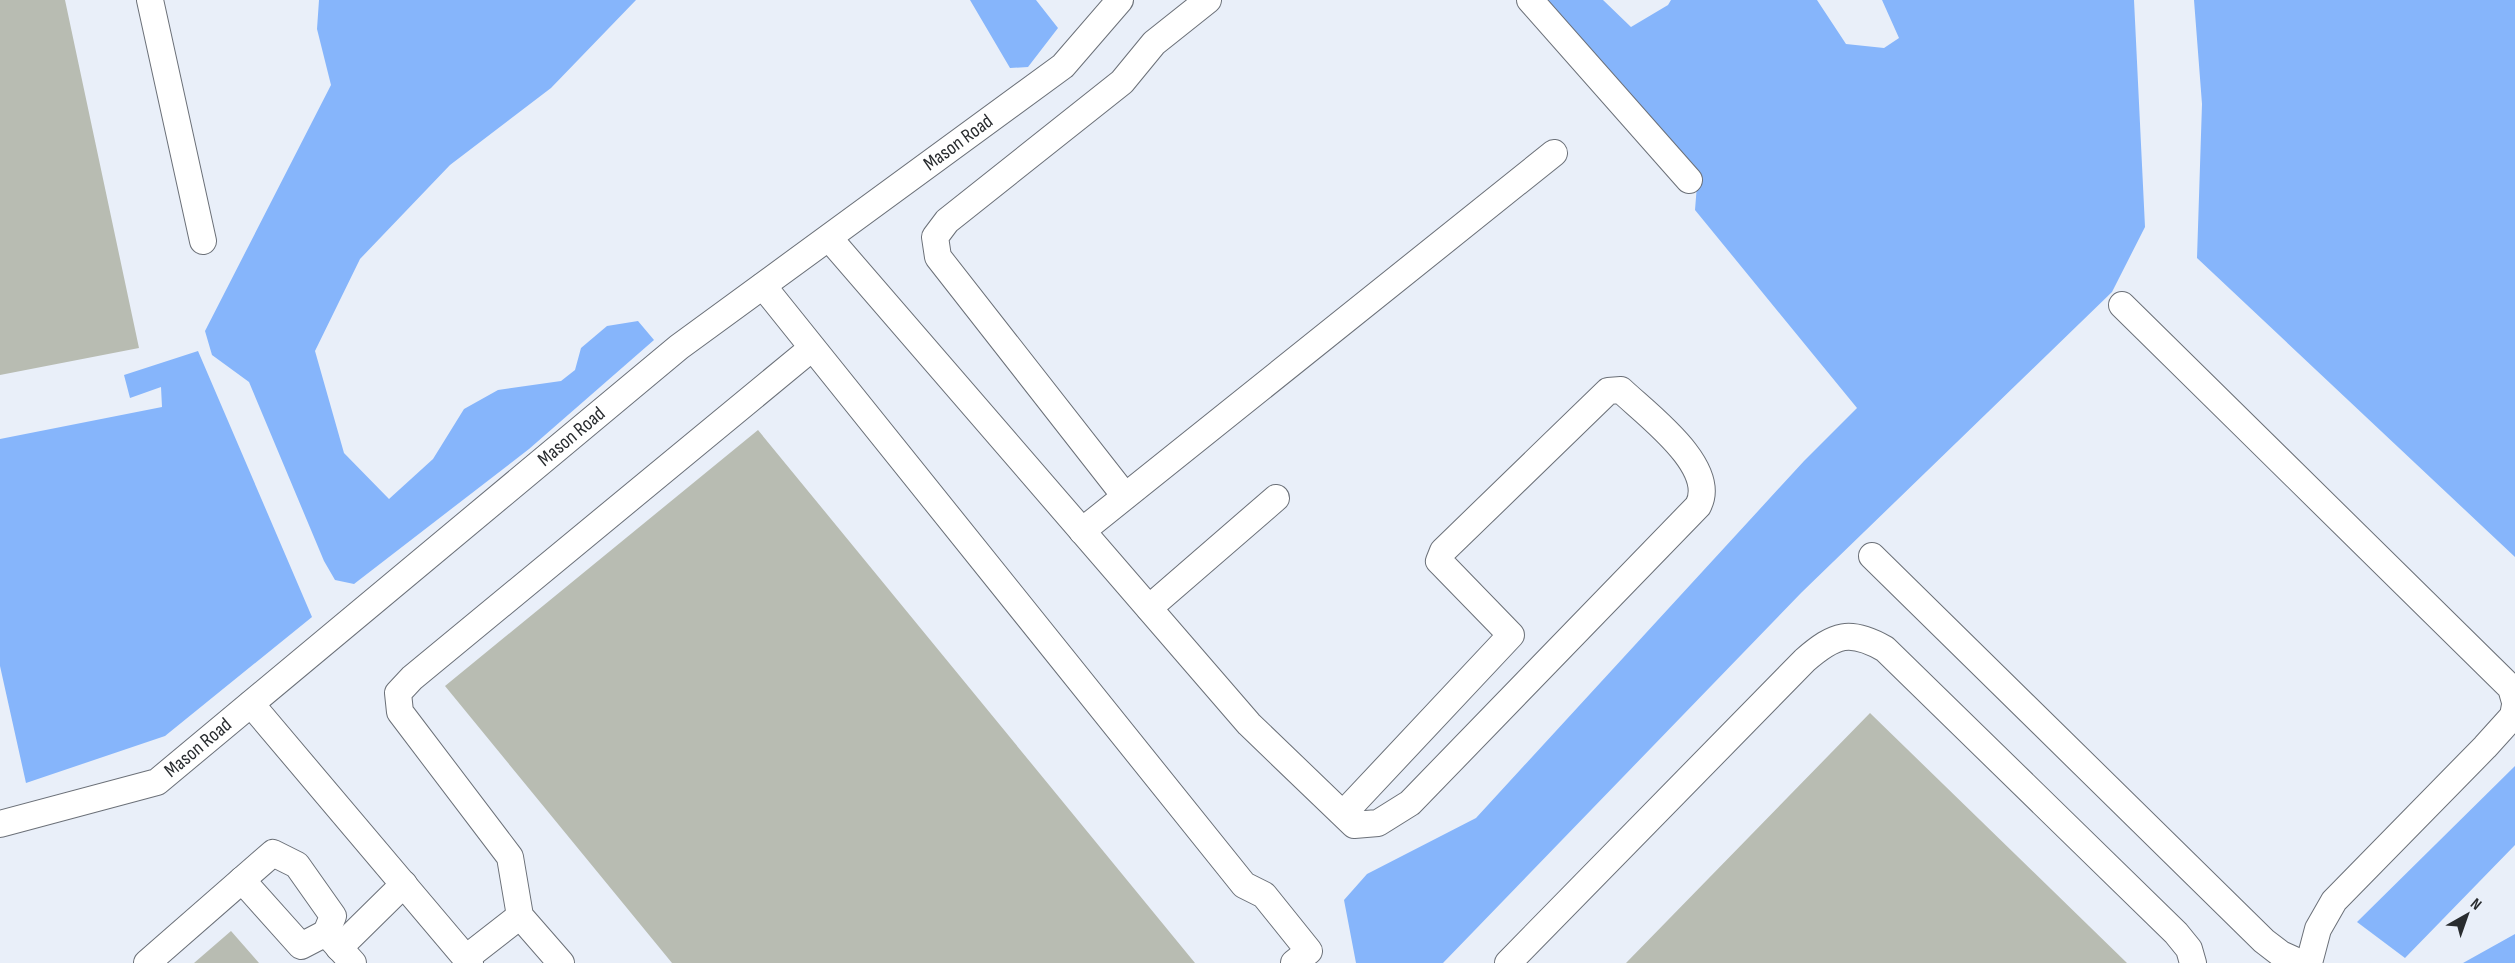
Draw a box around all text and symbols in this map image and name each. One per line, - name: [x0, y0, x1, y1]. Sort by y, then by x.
- street label: Mason Road: [919, 109, 998, 176]
- street label: Mason Road: [533, 402, 610, 472]
- street label: Mason Road: [160, 713, 237, 783]
- north arrow: [2437, 885, 2497, 945]
- text: N: [2466, 895, 2485, 915]

